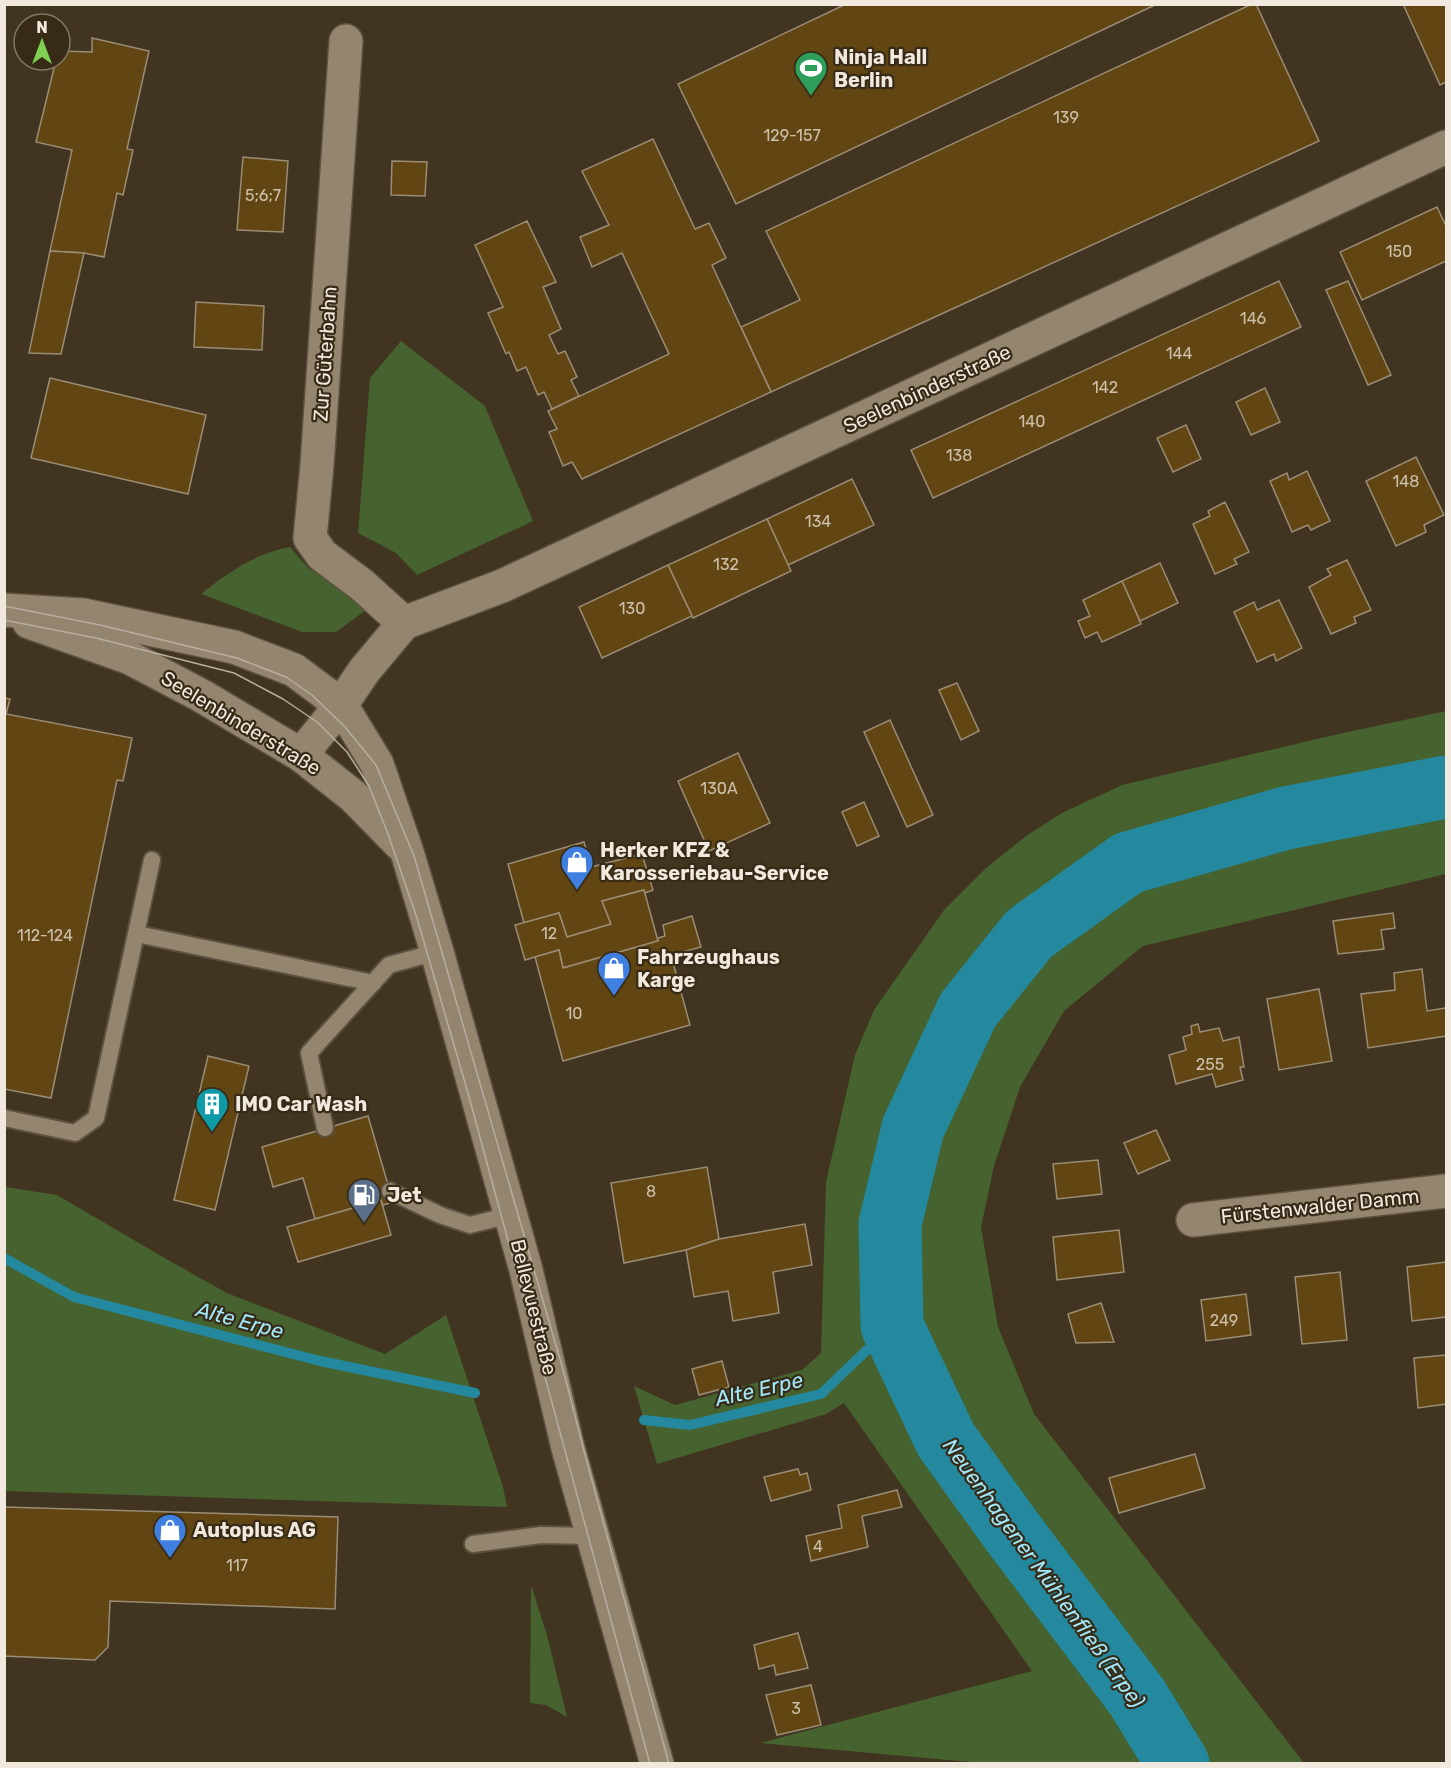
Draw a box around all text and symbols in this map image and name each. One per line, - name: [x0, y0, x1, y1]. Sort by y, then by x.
- north arrow: [12, 12, 72, 72]
- text: N: [36, 18, 48, 37]
- place label: Ninja Hall Berlin: [834, 45, 927, 92]
- sports icon: Ninja Hall Berlin: [793, 50, 829, 97]
- house number: 139: [1053, 108, 1079, 127]
- house number: 129-157: [763, 126, 821, 145]
- house number: 5;6;7: [245, 186, 281, 205]
- house number: 150: [1386, 242, 1412, 261]
- street label: Zur Güterbahn: [308, 286, 342, 422]
- house number: 146: [1240, 309, 1267, 328]
- street label: Seelenbinderstraße: [839, 340, 1015, 438]
- house number: 144: [1166, 344, 1192, 363]
- house number: 142: [1092, 378, 1118, 397]
- house number: 140: [1019, 412, 1045, 431]
- house number: 138: [946, 446, 972, 465]
- house number: 148: [1393, 472, 1419, 491]
- house number: 134: [805, 512, 831, 531]
- house number: 132: [713, 555, 739, 574]
- house number: 130: [619, 599, 645, 618]
- street label: Seelenbinderstraße: [157, 666, 325, 780]
- house number: 130A: [700, 779, 738, 798]
- place label: Herker KFZ & Karosseriebau-Service: [600, 838, 829, 885]
- shop icon: Herker KFZ & Karosseriebau-Service: [559, 844, 595, 891]
- house number: 12: [541, 924, 557, 943]
- house number: 112-124: [17, 926, 73, 945]
- place label: Fahrzeughaus Karge: [637, 945, 780, 992]
- shop icon: Fahrzeughaus Karge: [596, 950, 632, 997]
- house number: 10: [565, 1004, 583, 1023]
- house number: 255: [1196, 1055, 1224, 1074]
- building icon: IMO Car Wash: [194, 1086, 230, 1133]
- place label: IMO Car Wash: [235, 1092, 367, 1116]
- fuel station icon: Jet: [346, 1177, 382, 1224]
- house number: 8: [646, 1182, 656, 1201]
- place label: Jet: [387, 1183, 422, 1207]
- street label: Fürstenwalder Damm: [1220, 1184, 1420, 1228]
- street label: Bellevuestraße: [506, 1237, 562, 1377]
- water label: Alte Erpe: [193, 1296, 287, 1344]
- house number: 249: [1210, 1311, 1238, 1330]
- water label: Alte Erpe: [712, 1367, 806, 1411]
- water label: Neuenhagener Mühlenfließ (Erpe): [938, 1434, 1150, 1712]
- shop icon: Autoplus AG: [152, 1512, 188, 1559]
- place label: Autoplus AG: [193, 1518, 316, 1542]
- house number: 4: [813, 1537, 823, 1556]
- house number: 117: [226, 1556, 248, 1575]
- house number: 3: [791, 1699, 801, 1718]

